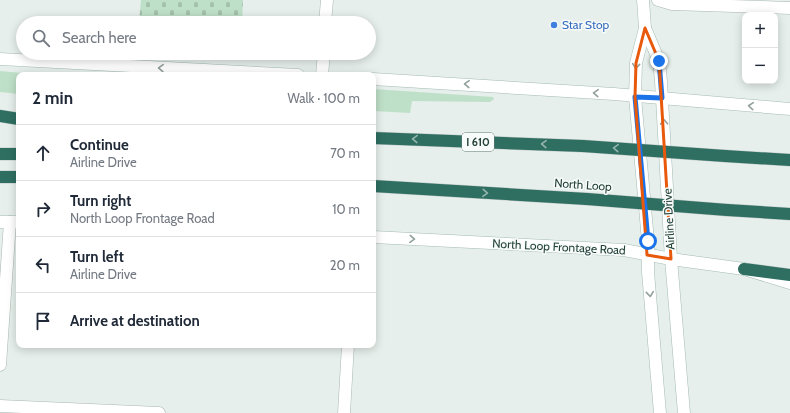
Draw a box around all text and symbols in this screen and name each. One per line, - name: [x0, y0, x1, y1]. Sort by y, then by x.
- map controls: [742, 12, 778, 84]
- button: +: [742, 12, 778, 48]
- search box: [16, 16, 376, 60]
- place label: Star Stop: [562, 17, 610, 32]
- marker: Star Stop: [549, 20, 559, 30]
- icon: search: [30, 27, 52, 49]
- text: Search here: [62, 29, 137, 47]
- button: −: [742, 48, 778, 84]
- route end: [650, 52, 668, 70]
- one-way arrow: [158, 63, 164, 72]
- one-way arrow: [632, 63, 641, 69]
- one-way arrow: [464, 80, 470, 89]
- text: 2 min: [32, 88, 73, 108]
- one-way arrow: [593, 88, 599, 97]
- text: Walk · 100 m: [287, 90, 360, 106]
- one-way arrow: [748, 101, 754, 110]
- one-way arrow: [659, 119, 668, 125]
- road number: I 610: [462, 133, 494, 151]
- one-way arrow: [412, 135, 418, 144]
- text: Continue: [70, 136, 129, 154]
- one-way arrow: [541, 140, 547, 149]
- icon: ahead: [32, 142, 54, 164]
- one-way arrow: [613, 144, 619, 153]
- text: 70 m: [330, 145, 360, 161]
- text: Airline Drive: [70, 154, 137, 170]
- street label: North Loop: [554, 175, 613, 194]
- one-way arrow: [482, 188, 488, 197]
- street label: Airline Drive: [659, 188, 678, 250]
- text: Turn right: [70, 192, 131, 210]
- icon: right: [32, 198, 54, 220]
- text: 10 m: [332, 201, 360, 217]
- text: North Loop Frontage Road: [70, 210, 215, 226]
- route start: [639, 232, 657, 250]
- one-way arrow: [409, 235, 415, 244]
- street label: North Loop Frontage Road: [492, 236, 626, 257]
- text: Turn left: [70, 248, 124, 266]
- icon: left: [32, 254, 54, 276]
- text: 20 m: [330, 257, 360, 273]
- text: Airline Drive: [70, 266, 137, 282]
- one-way arrow: [646, 291, 655, 297]
- icon: arrive: [32, 310, 54, 332]
- text: Arrive at destination: [70, 312, 200, 330]

